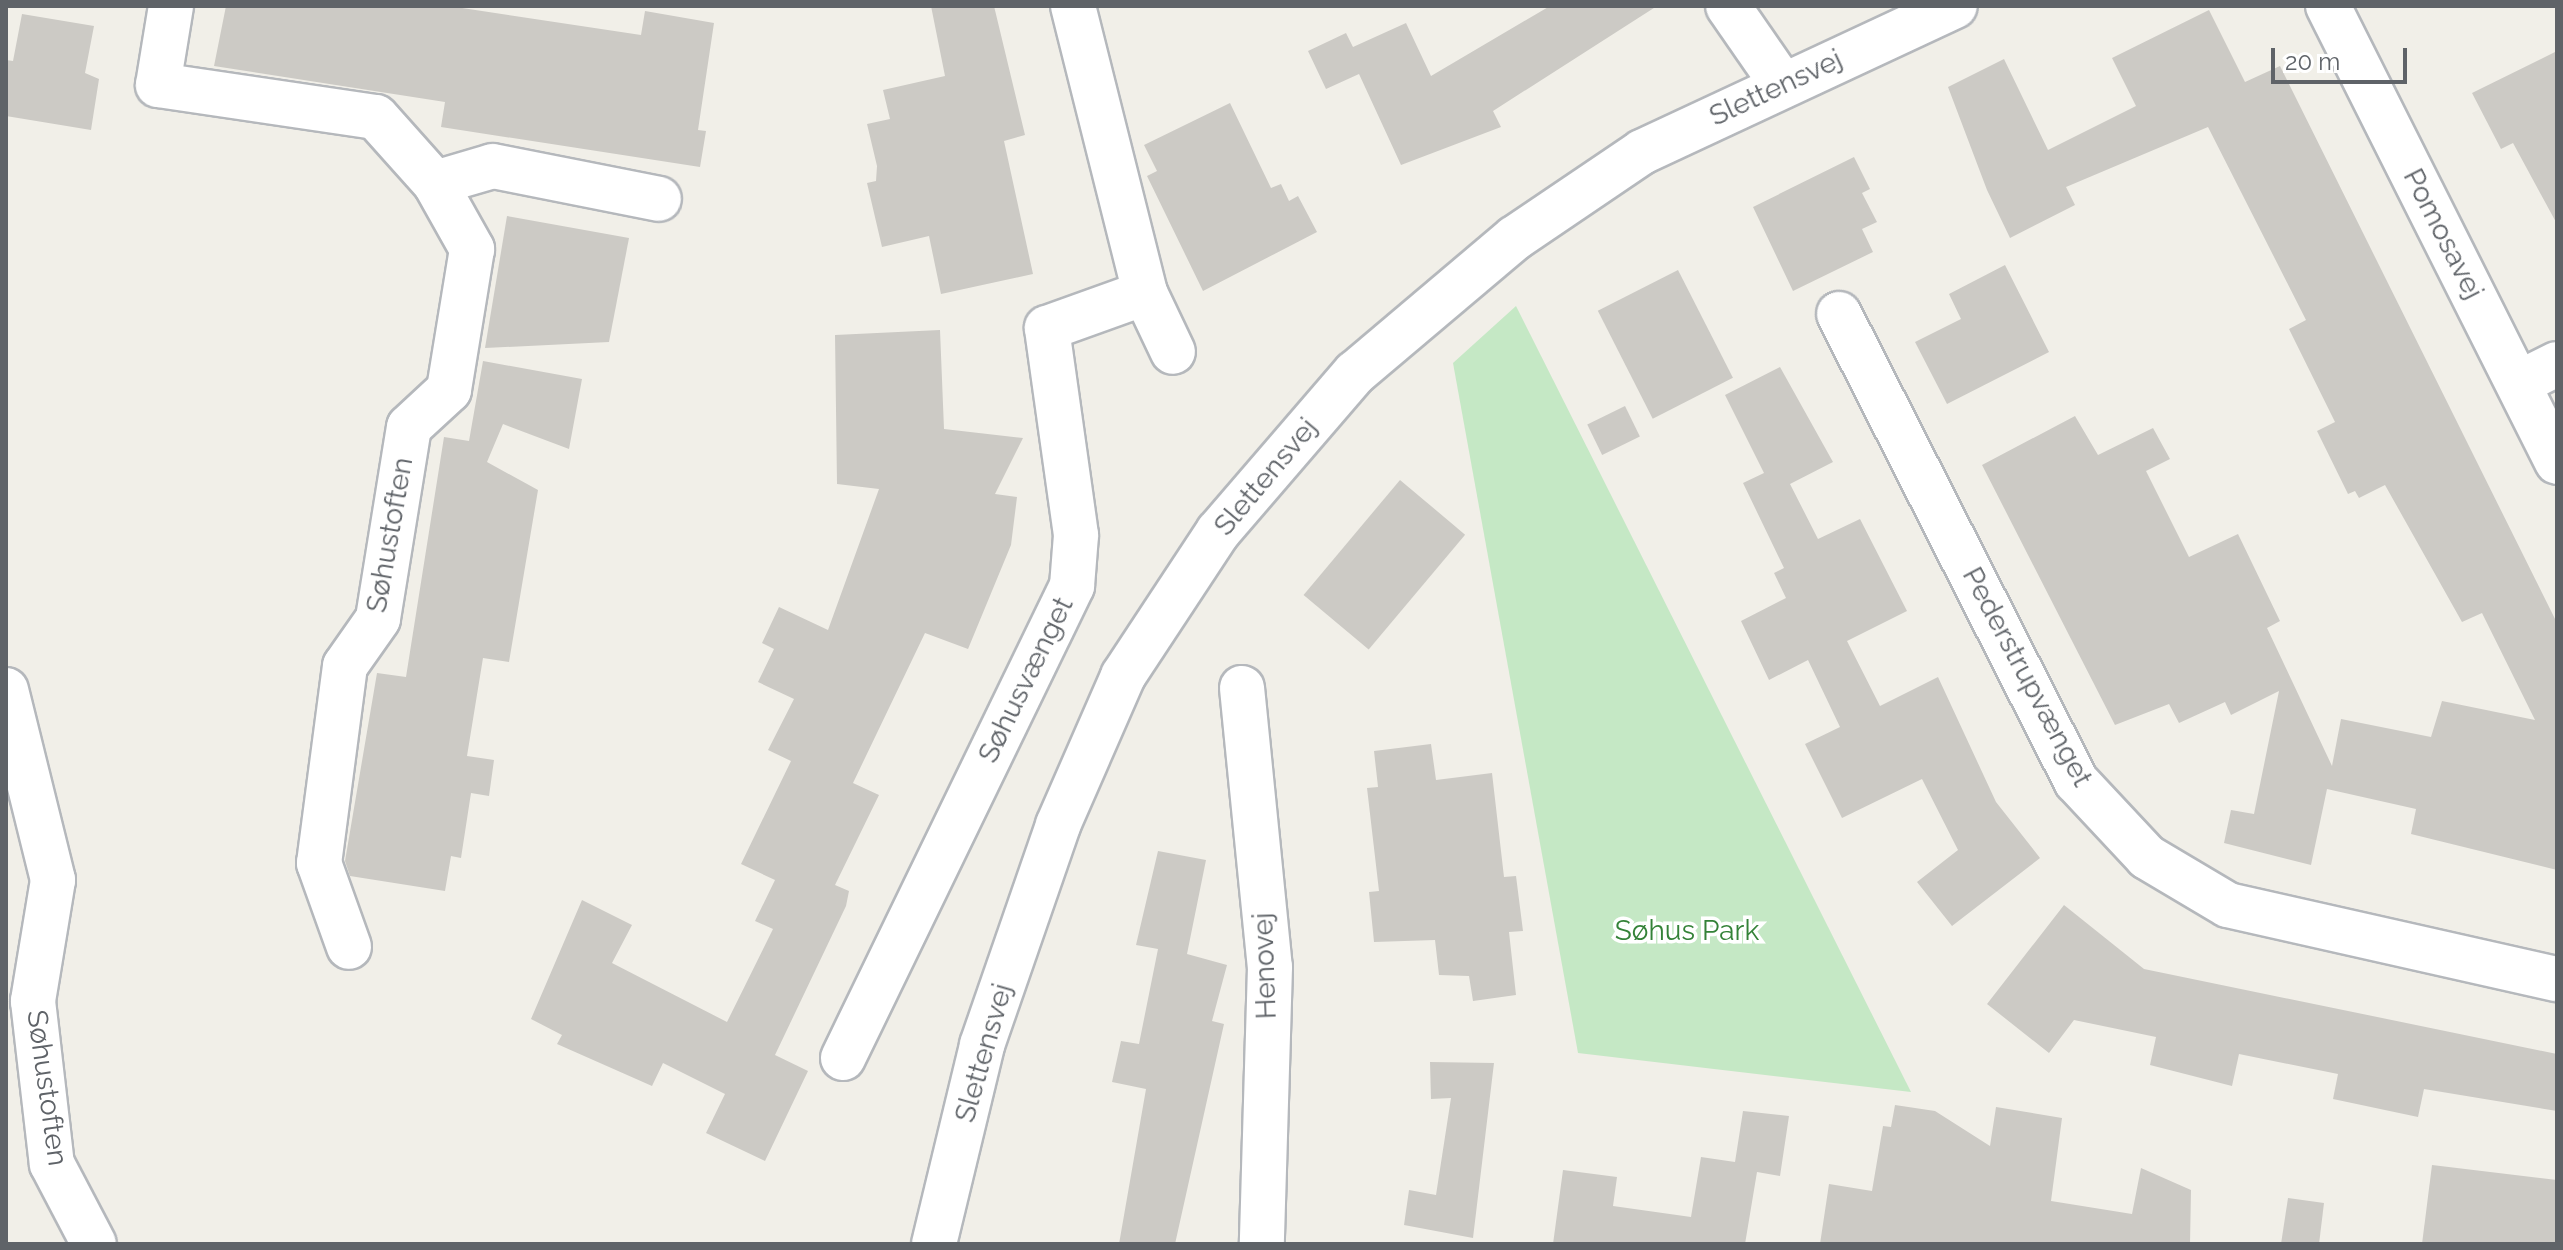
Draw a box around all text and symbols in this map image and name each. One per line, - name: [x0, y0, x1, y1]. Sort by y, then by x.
- scale bar: [2275, 32, 2411, 82]
- street label: Slettensvej: [1704, 43, 1848, 133]
- text: 20 m: [2285, 47, 2340, 76]
- street label: Pomosavej: [2396, 163, 2490, 305]
- street label: Slettensvej: [1207, 412, 1325, 542]
- street label: Søhustoften: [360, 455, 420, 615]
- street label: Pederstrupvænget: [1955, 562, 2099, 792]
- street label: Søhusvænget: [971, 592, 1081, 768]
- street label: Henovej: [1246, 912, 1284, 1020]
- park label: Søhus Park: [1615, 914, 1759, 948]
- street label: Slettensvej: [948, 980, 1020, 1126]
- street label: Søhustoften: [19, 1008, 75, 1168]

